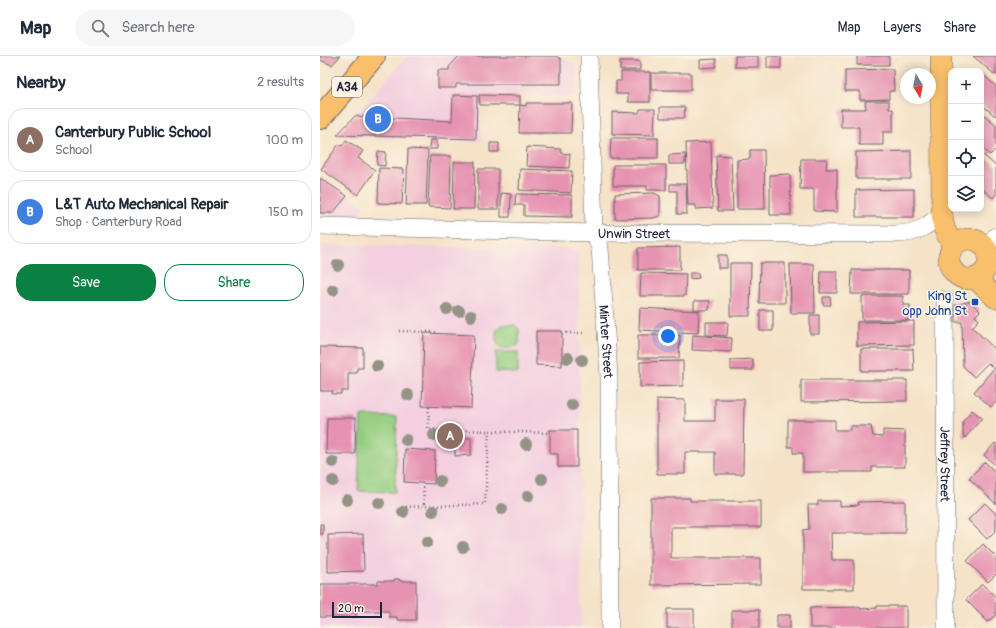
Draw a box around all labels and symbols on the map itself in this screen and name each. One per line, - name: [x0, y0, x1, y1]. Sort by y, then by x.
- north arrow: [900, 68, 936, 104]
- road number: A34: [332, 77, 362, 97]
- pin: B: [365, 104, 391, 134]
- street label: Unwin Street: [598, 226, 671, 242]
- place label: King St opp John St: [902, 288, 968, 319]
- marker: King St opp John St: [970, 297, 980, 307]
- street label: Minter Street: [595, 305, 616, 379]
- your location: [658, 326, 678, 346]
- pin: A: [437, 421, 463, 451]
- street label: Jeffrey Street: [936, 426, 953, 503]
- scale bar: [332, 600, 382, 619]

